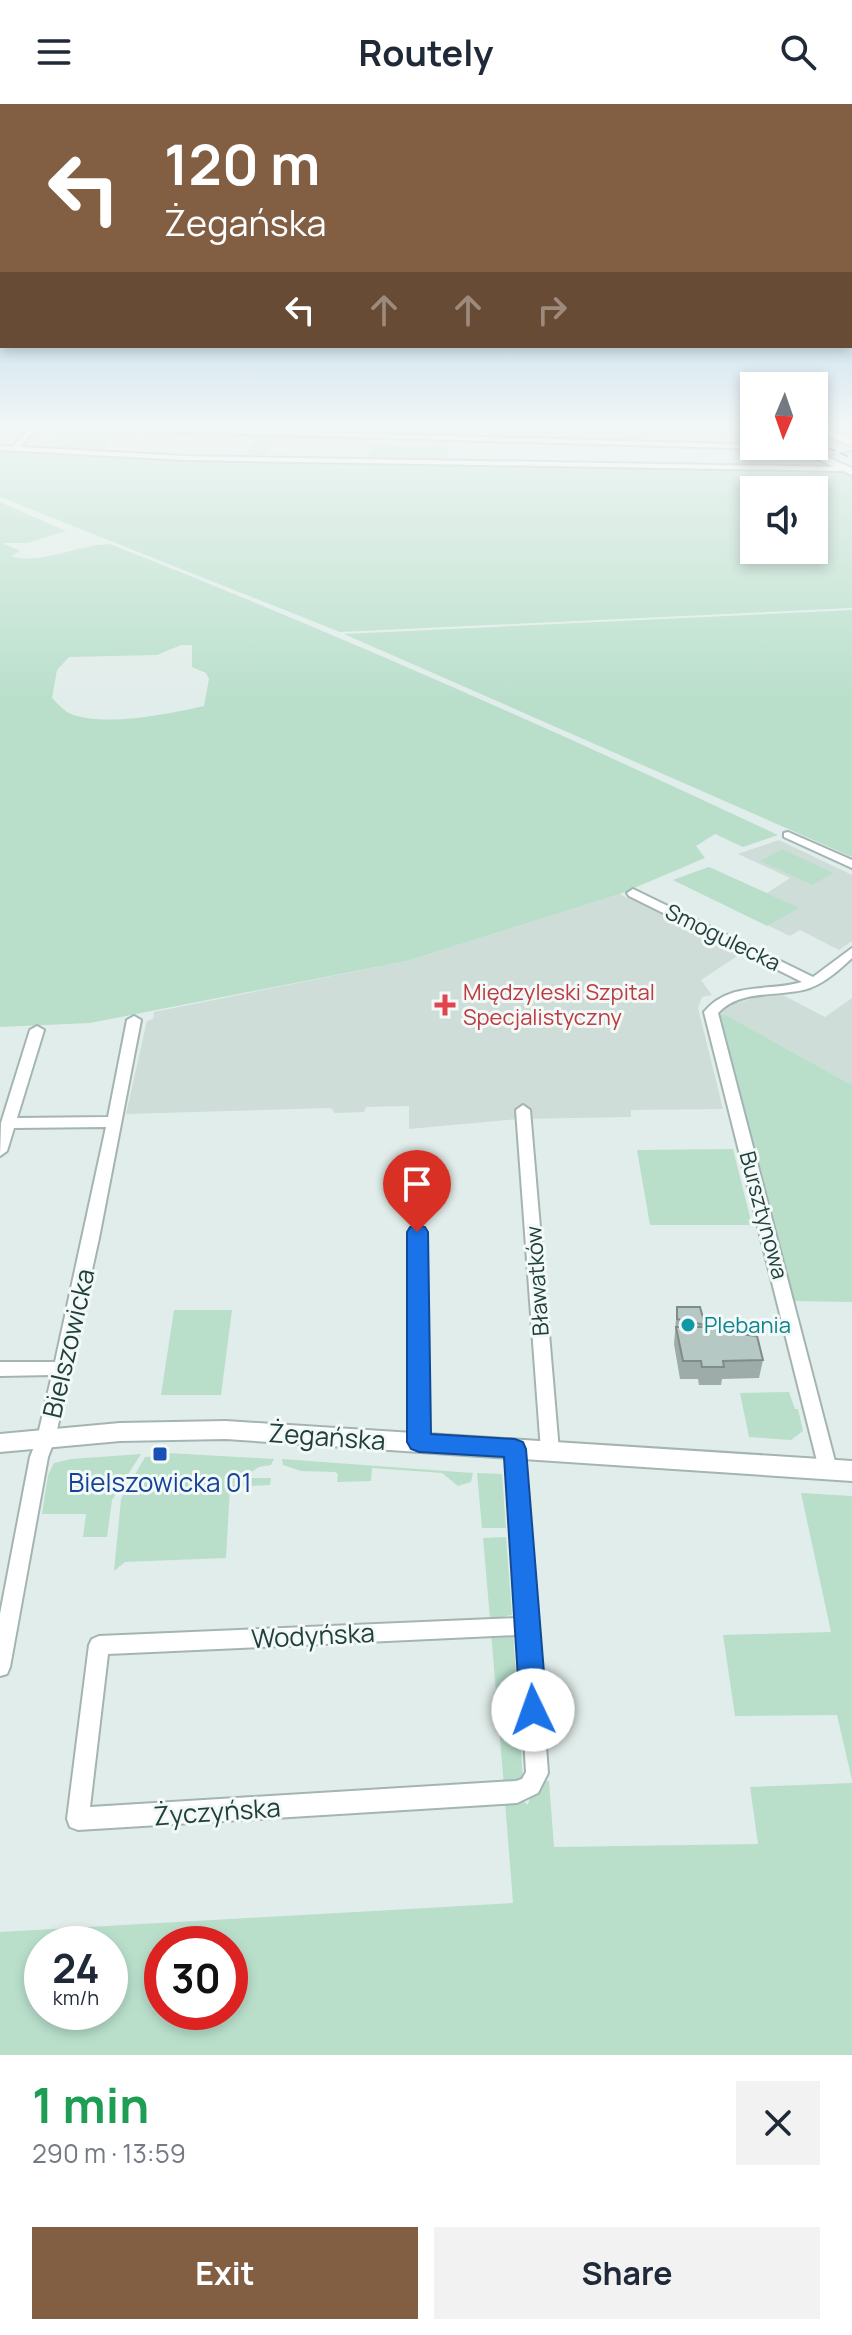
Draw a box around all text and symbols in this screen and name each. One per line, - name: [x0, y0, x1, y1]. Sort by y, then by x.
- text: Routely: [358, 28, 494, 77]
- icon: menu: [32, 30, 76, 74]
- icon: search: [776, 30, 820, 74]
- text: 120 m: [164, 125, 320, 202]
- icon: left: [32, 136, 136, 240]
- text: Żegańska: [164, 198, 327, 247]
- icon: left: [278, 288, 322, 332]
- icon: ahead: [362, 288, 406, 332]
- icon: ahead: [446, 288, 490, 332]
- icon: right: [530, 288, 574, 332]
- north arrow: [740, 372, 828, 460]
- map controls: [740, 372, 828, 564]
- button: sound: [740, 476, 828, 564]
- street label: Smogulecka: [660, 896, 786, 978]
- place label: Międzyleski Szpital Specjalistyczny: [463, 977, 655, 1032]
- marker: Międzyleski Szpital Specjalistyczny: [434, 994, 456, 1016]
- street label: Bursztynowa: [733, 1148, 795, 1282]
- pin: [383, 1150, 451, 1232]
- icon: arrive: [395, 1162, 439, 1206]
- street label: Bławatków: [518, 1225, 556, 1337]
- street label: Bielszowicka: [33, 1265, 103, 1421]
- place label: Plebania: [704, 1310, 791, 1340]
- marker: Plebania: [679, 1316, 697, 1334]
- street label: Żegańska: [267, 1414, 387, 1458]
- marker: Bielszowicka 01: [151, 1445, 169, 1463]
- place label: Bielszowicka 01: [68, 1464, 252, 1500]
- street label: Wodyńska: [250, 1614, 376, 1656]
- position arrow: [491, 1668, 575, 1752]
- street label: Życzyńska: [152, 1789, 282, 1833]
- speed limit sign: 30: [144, 1926, 248, 2030]
- text: 24: [52, 1940, 100, 1995]
- text: km/h: [53, 1984, 99, 2011]
- text: 1 min: [32, 2072, 149, 2137]
- button: close: [736, 2081, 820, 2165]
- text: 290 m · 13:59: [32, 2135, 186, 2171]
- button: Exit: [32, 2227, 418, 2319]
- button: Share: [434, 2227, 820, 2319]

